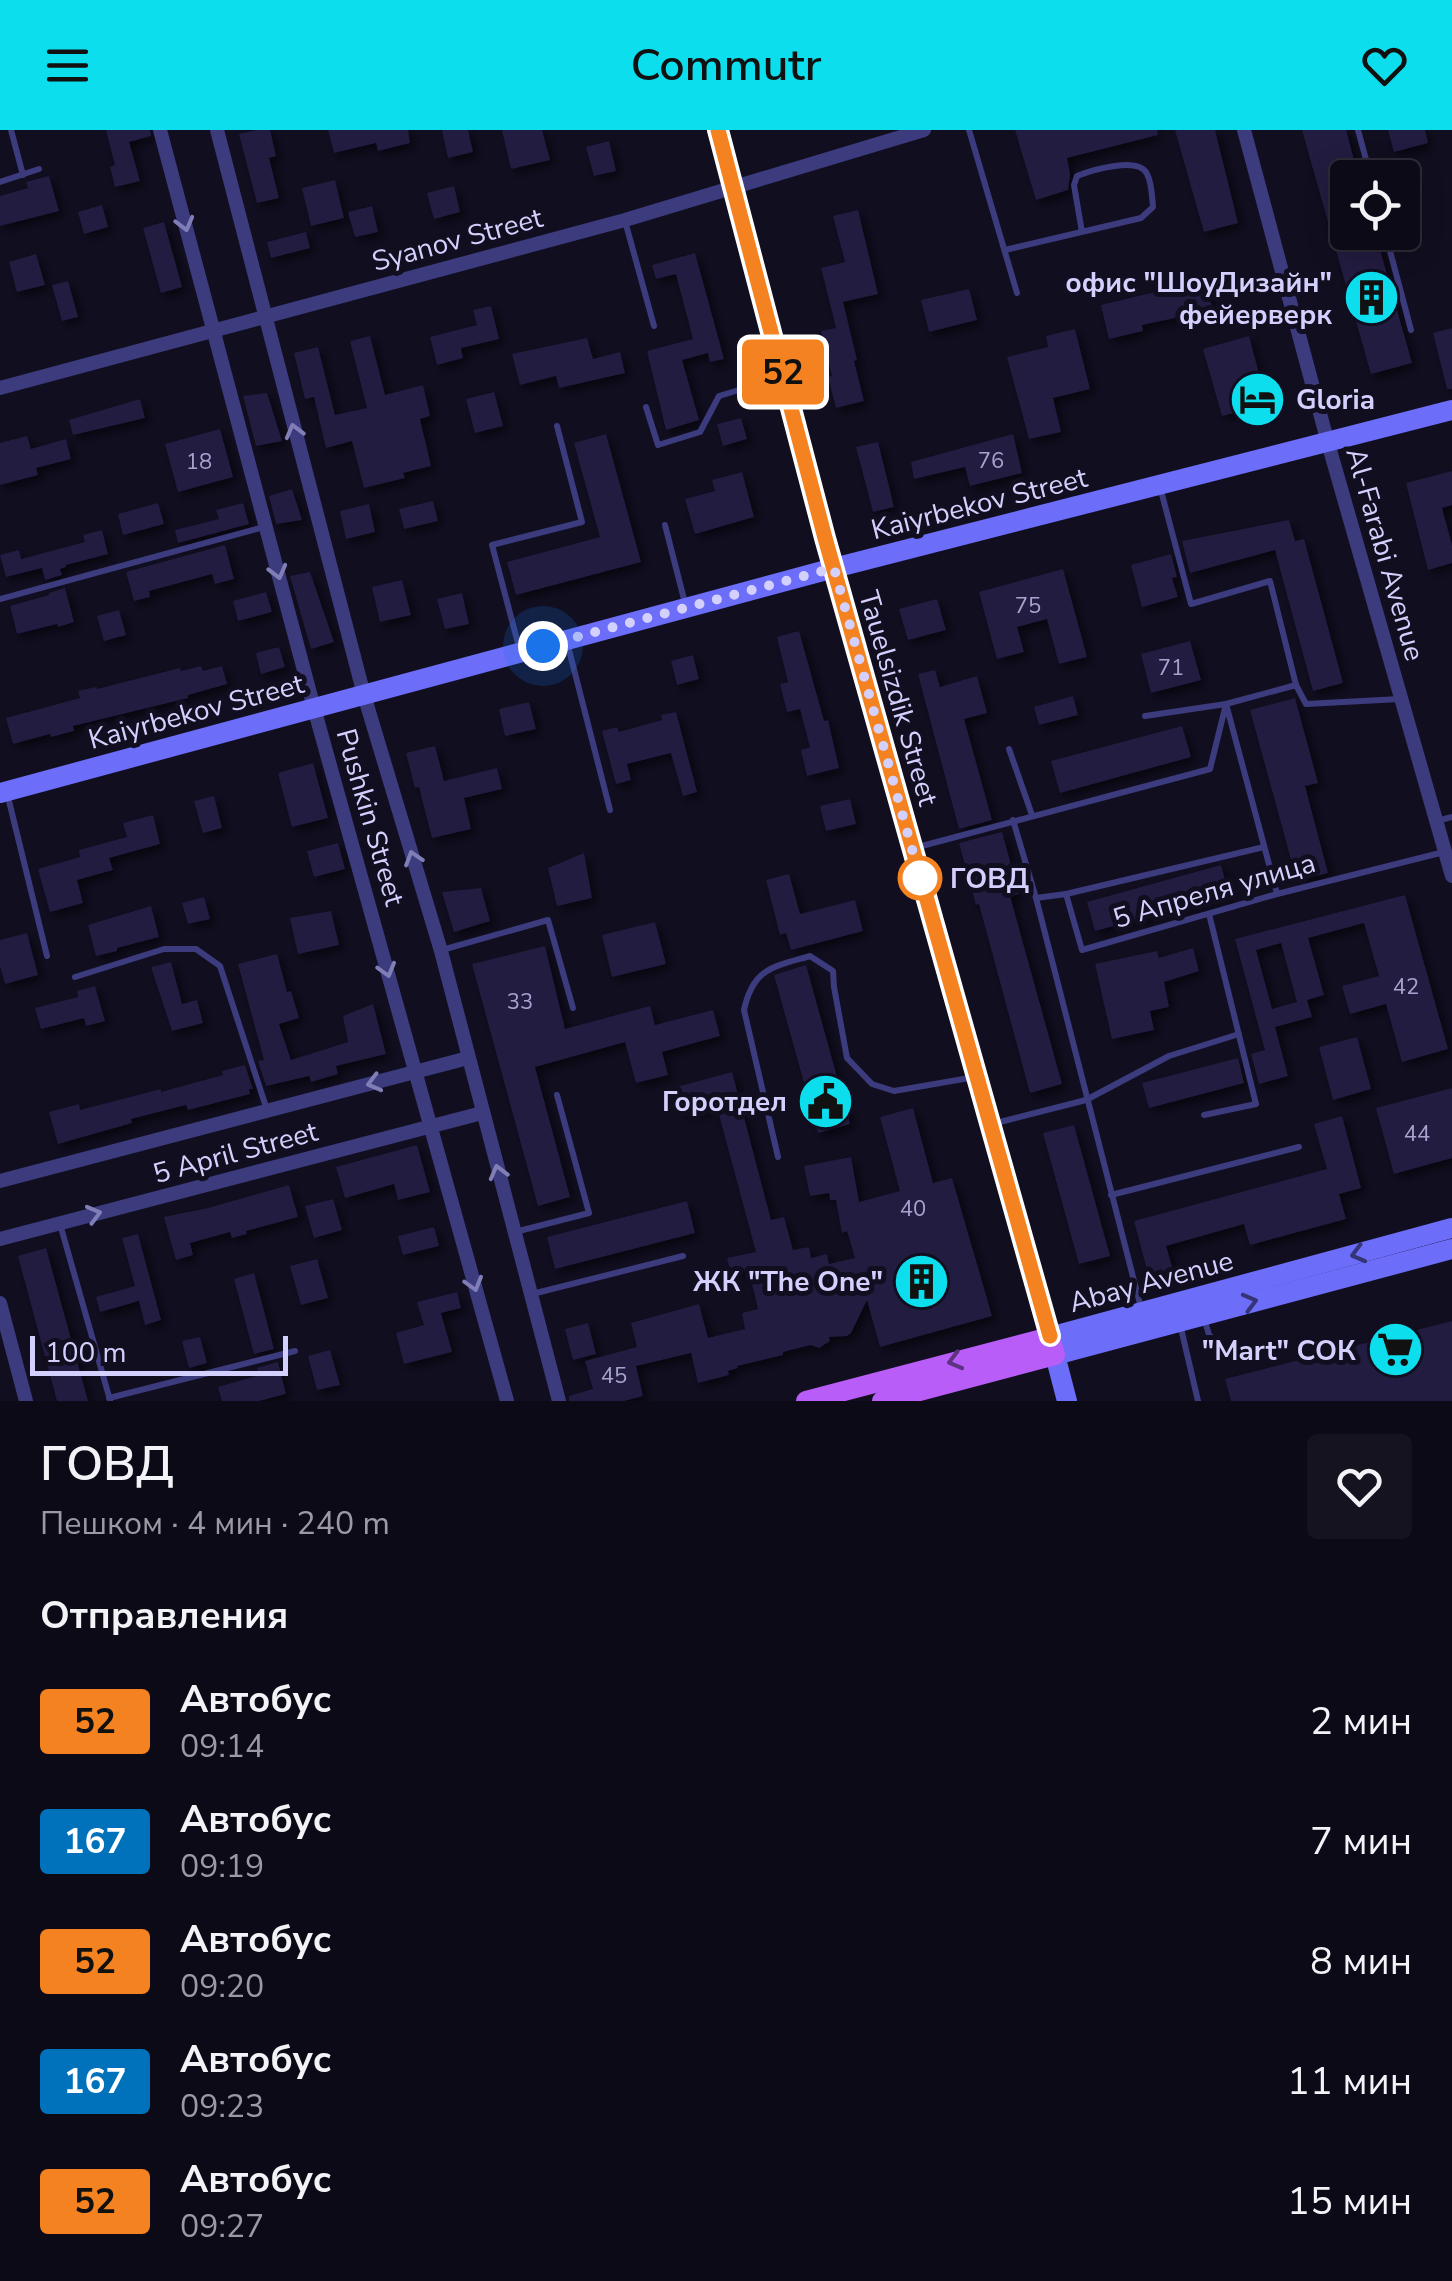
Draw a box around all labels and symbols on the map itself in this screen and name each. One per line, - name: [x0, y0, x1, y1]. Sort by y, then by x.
- street label: Syanov Street: [368, 199, 547, 281]
- one-way arrow: [173, 215, 194, 232]
- place label: офис "ШоуДизайн" фейерверк: [1065, 264, 1332, 334]
- building icon: офис "ШоуДизайн" фейерверк: [1341, 268, 1401, 328]
- line badge: 52: [738, 340, 828, 404]
- hotel icon: Gloria: [1227, 369, 1287, 429]
- place label: Gloria: [1296, 381, 1375, 419]
- one-way arrow: [284, 423, 305, 440]
- street label: Al-Farabi Avenue: [1336, 443, 1434, 665]
- house number: 76: [978, 446, 1004, 476]
- house number: 18: [186, 447, 212, 477]
- street label: Kaiyrbekov Street: [867, 459, 1091, 549]
- one-way arrow: [266, 563, 287, 580]
- street label: Tauelsіzdіk Street: [849, 586, 947, 810]
- house number: 75: [1015, 591, 1041, 621]
- your location: [518, 621, 568, 671]
- house number: 71: [1158, 653, 1184, 683]
- street label: Kaiyrbekov Street: [84, 665, 308, 759]
- street label: Pushkin Street: [327, 724, 414, 910]
- street label: 5 Апреля улица: [1109, 844, 1320, 938]
- one-way arrow: [404, 850, 425, 867]
- marker: ГОВД: [899, 857, 941, 899]
- place label: ГОВД: [950, 860, 1029, 898]
- one-way arrow: [376, 961, 397, 979]
- house number: 42: [1393, 972, 1419, 1002]
- house number: 33: [507, 987, 533, 1017]
- public building icon: Горотдел: [796, 1071, 856, 1131]
- one-way arrow: [365, 1072, 383, 1093]
- place label: Горотдел: [662, 1083, 787, 1121]
- street label: 5 April Street: [149, 1113, 322, 1193]
- house number: 44: [1404, 1119, 1430, 1149]
- one-way arrow: [488, 1163, 509, 1181]
- house number: 40: [900, 1194, 926, 1224]
- one-way arrow: [85, 1205, 102, 1226]
- street label: Abay Avenue: [1065, 1242, 1237, 1322]
- one-way arrow: [1350, 1242, 1367, 1263]
- building icon: ЖК "The One": [892, 1251, 952, 1311]
- place label: ЖК "The One": [693, 1263, 883, 1301]
- one-way arrow: [463, 1274, 484, 1292]
- one-way arrow: [1241, 1293, 1258, 1314]
- supermarket icon: "Mart" СОК: [1365, 1320, 1425, 1380]
- scale bar: [30, 1331, 288, 1376]
- place label: "Mart" СОК: [1202, 1332, 1356, 1370]
- one-way arrow: [947, 1350, 965, 1371]
- house number: 45: [601, 1361, 627, 1391]

